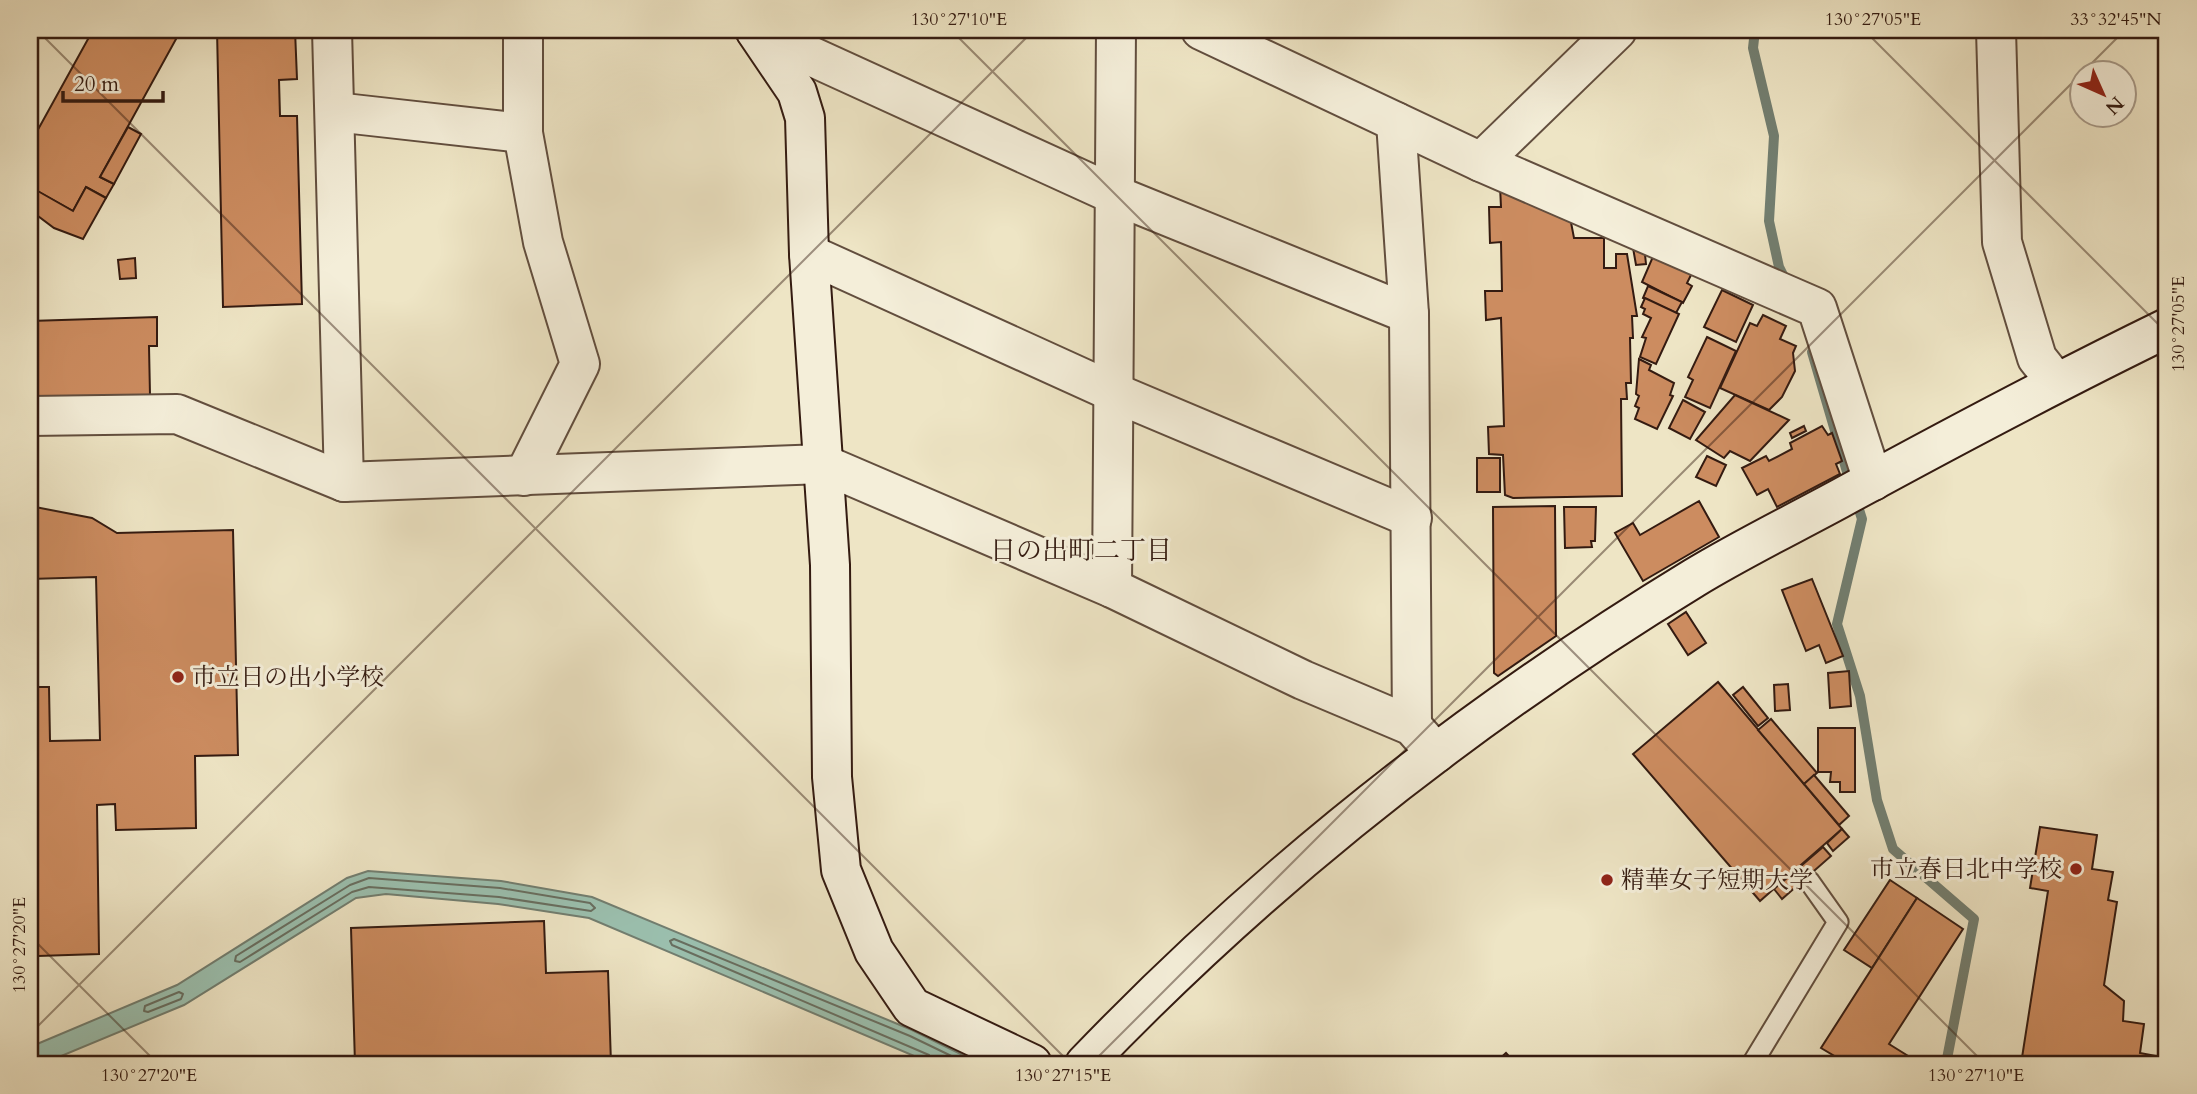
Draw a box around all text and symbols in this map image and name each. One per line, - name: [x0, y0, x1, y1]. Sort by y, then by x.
- text: 130°27'10"E: [911, 7, 1007, 32]
- text: 130°27'05"E: [1825, 7, 1921, 32]
- text: 33°32'45"N: [2070, 7, 2162, 32]
- scale bar: [63, 60, 163, 104]
- north arrow: [2068, 60, 2138, 130]
- text: 20 m: [74, 70, 119, 99]
- text: N: [2099, 90, 2129, 121]
- text: 130°27'05"E: [2166, 276, 2191, 372]
- district label: 日の出町二丁目: [990, 533, 1172, 568]
- place label: 市立日の出小学校: [192, 661, 384, 694]
- marker: 市立日の出小学校: [170, 669, 186, 685]
- place label: 市立春日北中学校: [1870, 853, 2062, 886]
- marker: 市立春日北中学校: [2068, 861, 2084, 877]
- place label: 精華女子短期大学: [1621, 864, 1813, 897]
- marker: 精華女子短期大学: [1599, 872, 1615, 888]
- text: 130°27'20"E: [7, 897, 32, 993]
- text: 130°27'20"E: [101, 1063, 197, 1088]
- text: 130°27'15"E: [1015, 1063, 1111, 1088]
- text: 130°27'10"E: [1928, 1063, 2024, 1088]

